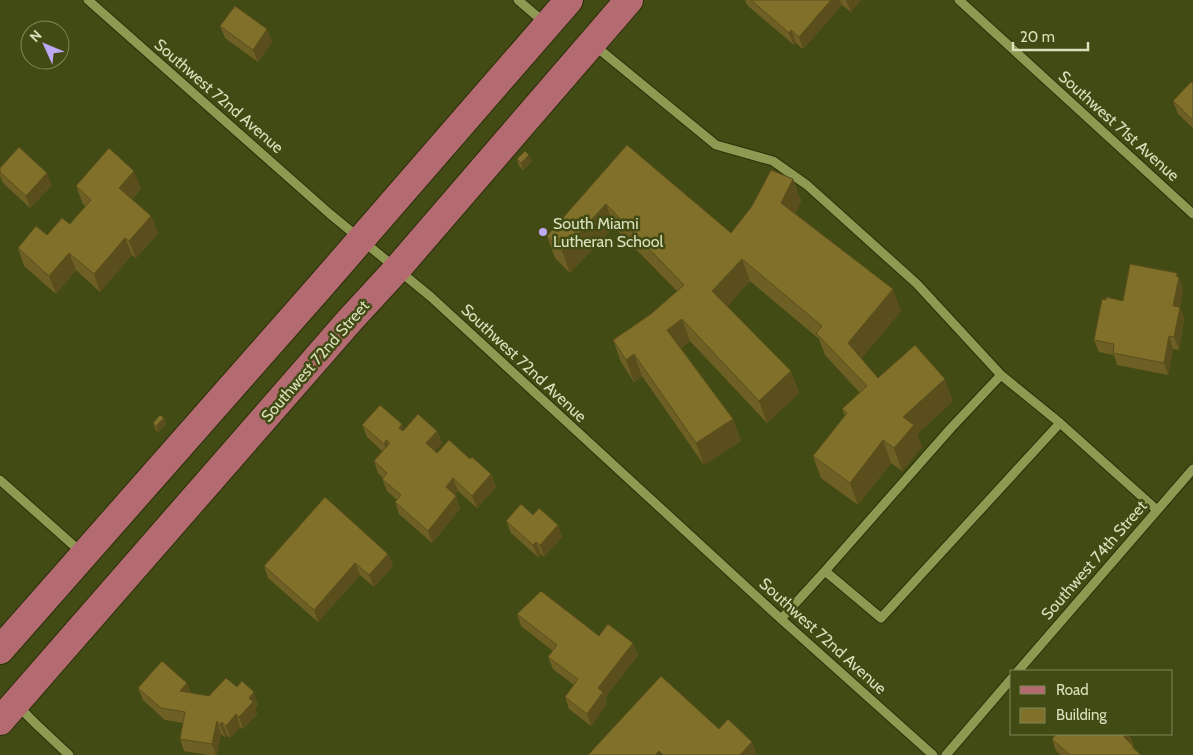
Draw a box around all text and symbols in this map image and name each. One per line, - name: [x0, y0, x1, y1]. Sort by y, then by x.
- north arrow: [20, 20, 70, 70]
- scale bar: [1013, 20, 1088, 52]
- text: N: [26, 26, 46, 46]
- text: 20 m: [1020, 28, 1055, 46]
- street label: Southwest 72nd Avenue: [151, 35, 287, 157]
- street label: Southwest 71st Avenue: [1055, 67, 1183, 185]
- place label: South Miami Lutheran School: [553, 214, 664, 251]
- marker: South Miami Lutheran School: [537, 226, 549, 238]
- street label: Southwest 72nd Street: [257, 296, 373, 426]
- street label: Southwest 72nd Avenue: [457, 300, 591, 426]
- street label: Southwest 74th Street: [1037, 496, 1151, 623]
- street label: Southwest 72nd Avenue: [756, 574, 890, 698]
- legend: [1010, 670, 1173, 735]
- text: Road: [1056, 681, 1089, 699]
- text: Building: [1056, 706, 1107, 724]

